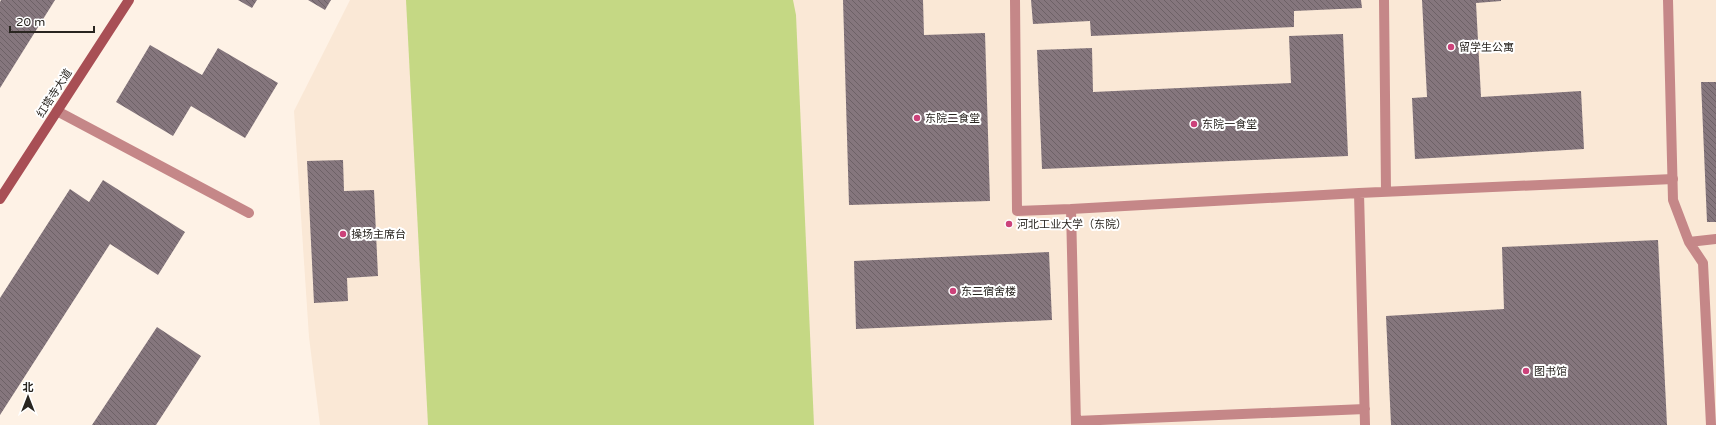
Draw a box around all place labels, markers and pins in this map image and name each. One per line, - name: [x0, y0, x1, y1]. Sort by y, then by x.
- place label: 留学生公寓: [1459, 41, 1514, 54]
- marker: 留学生公寓: [1446, 42, 1456, 52]
- place label: 东院二食堂: [925, 112, 980, 125]
- marker: 东院二食堂: [912, 113, 922, 123]
- place label: 东院一食堂: [1202, 118, 1257, 131]
- marker: 东院一食堂: [1189, 119, 1199, 129]
- place label: 河北工业大学（东院）: [1017, 218, 1127, 231]
- marker: 河北工业大学（东院）: [1004, 219, 1014, 229]
- place label: 操场主席台: [351, 228, 406, 241]
- marker: 操场主席台: [338, 229, 348, 239]
- place label: 东二宿舍楼: [961, 285, 1016, 298]
- marker: 东二宿舍楼: [948, 286, 958, 296]
- place label: 图书馆: [1534, 365, 1567, 378]
- marker: 图书馆: [1521, 366, 1531, 376]

